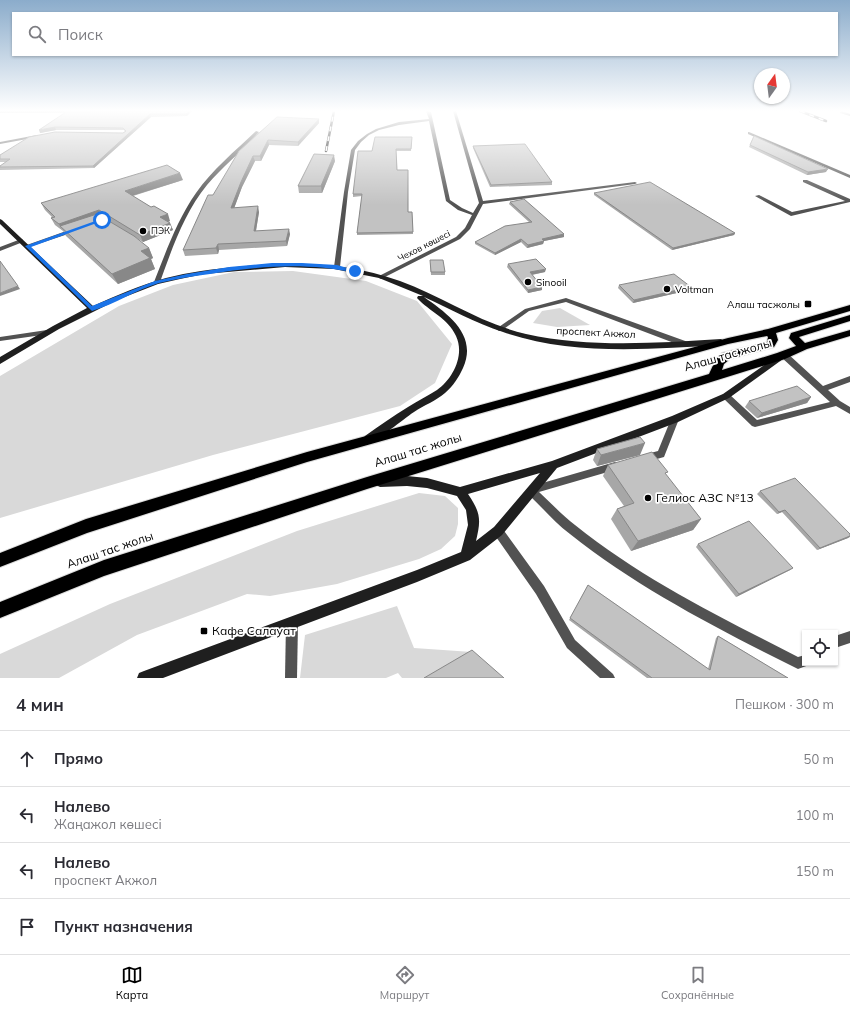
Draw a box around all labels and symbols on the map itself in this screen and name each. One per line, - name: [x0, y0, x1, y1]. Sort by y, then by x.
- north arrow: [754, 68, 790, 104]
- route start: [93, 211, 111, 229]
- place label: ПЭК: [151, 225, 170, 236]
- marker: ПЭК: [138, 226, 148, 236]
- street label: Чехов көшесі: [396, 228, 452, 264]
- route end: [346, 262, 364, 280]
- place label: Sinooil: [536, 276, 567, 289]
- marker: Sinooil: [523, 277, 533, 287]
- place label: Voltman: [675, 283, 714, 296]
- marker: Voltman: [662, 284, 672, 294]
- place label: Алаш тасжолы: [727, 298, 800, 311]
- marker: Алаш тасжолы: [803, 299, 813, 309]
- street label: проспект Акжол: [556, 324, 636, 341]
- street label: Алаш тас жолы: [682, 335, 773, 374]
- street label: Алаш тас жолы: [372, 429, 463, 470]
- place label: Гелиос АЗС №13: [656, 490, 754, 505]
- marker: Гелиос АЗС №13: [643, 493, 653, 503]
- street label: Алаш тас жолы: [65, 528, 155, 571]
- place label: Кафе Салауат: [212, 623, 296, 638]
- marker: Кафе Салауат: [199, 626, 209, 636]

